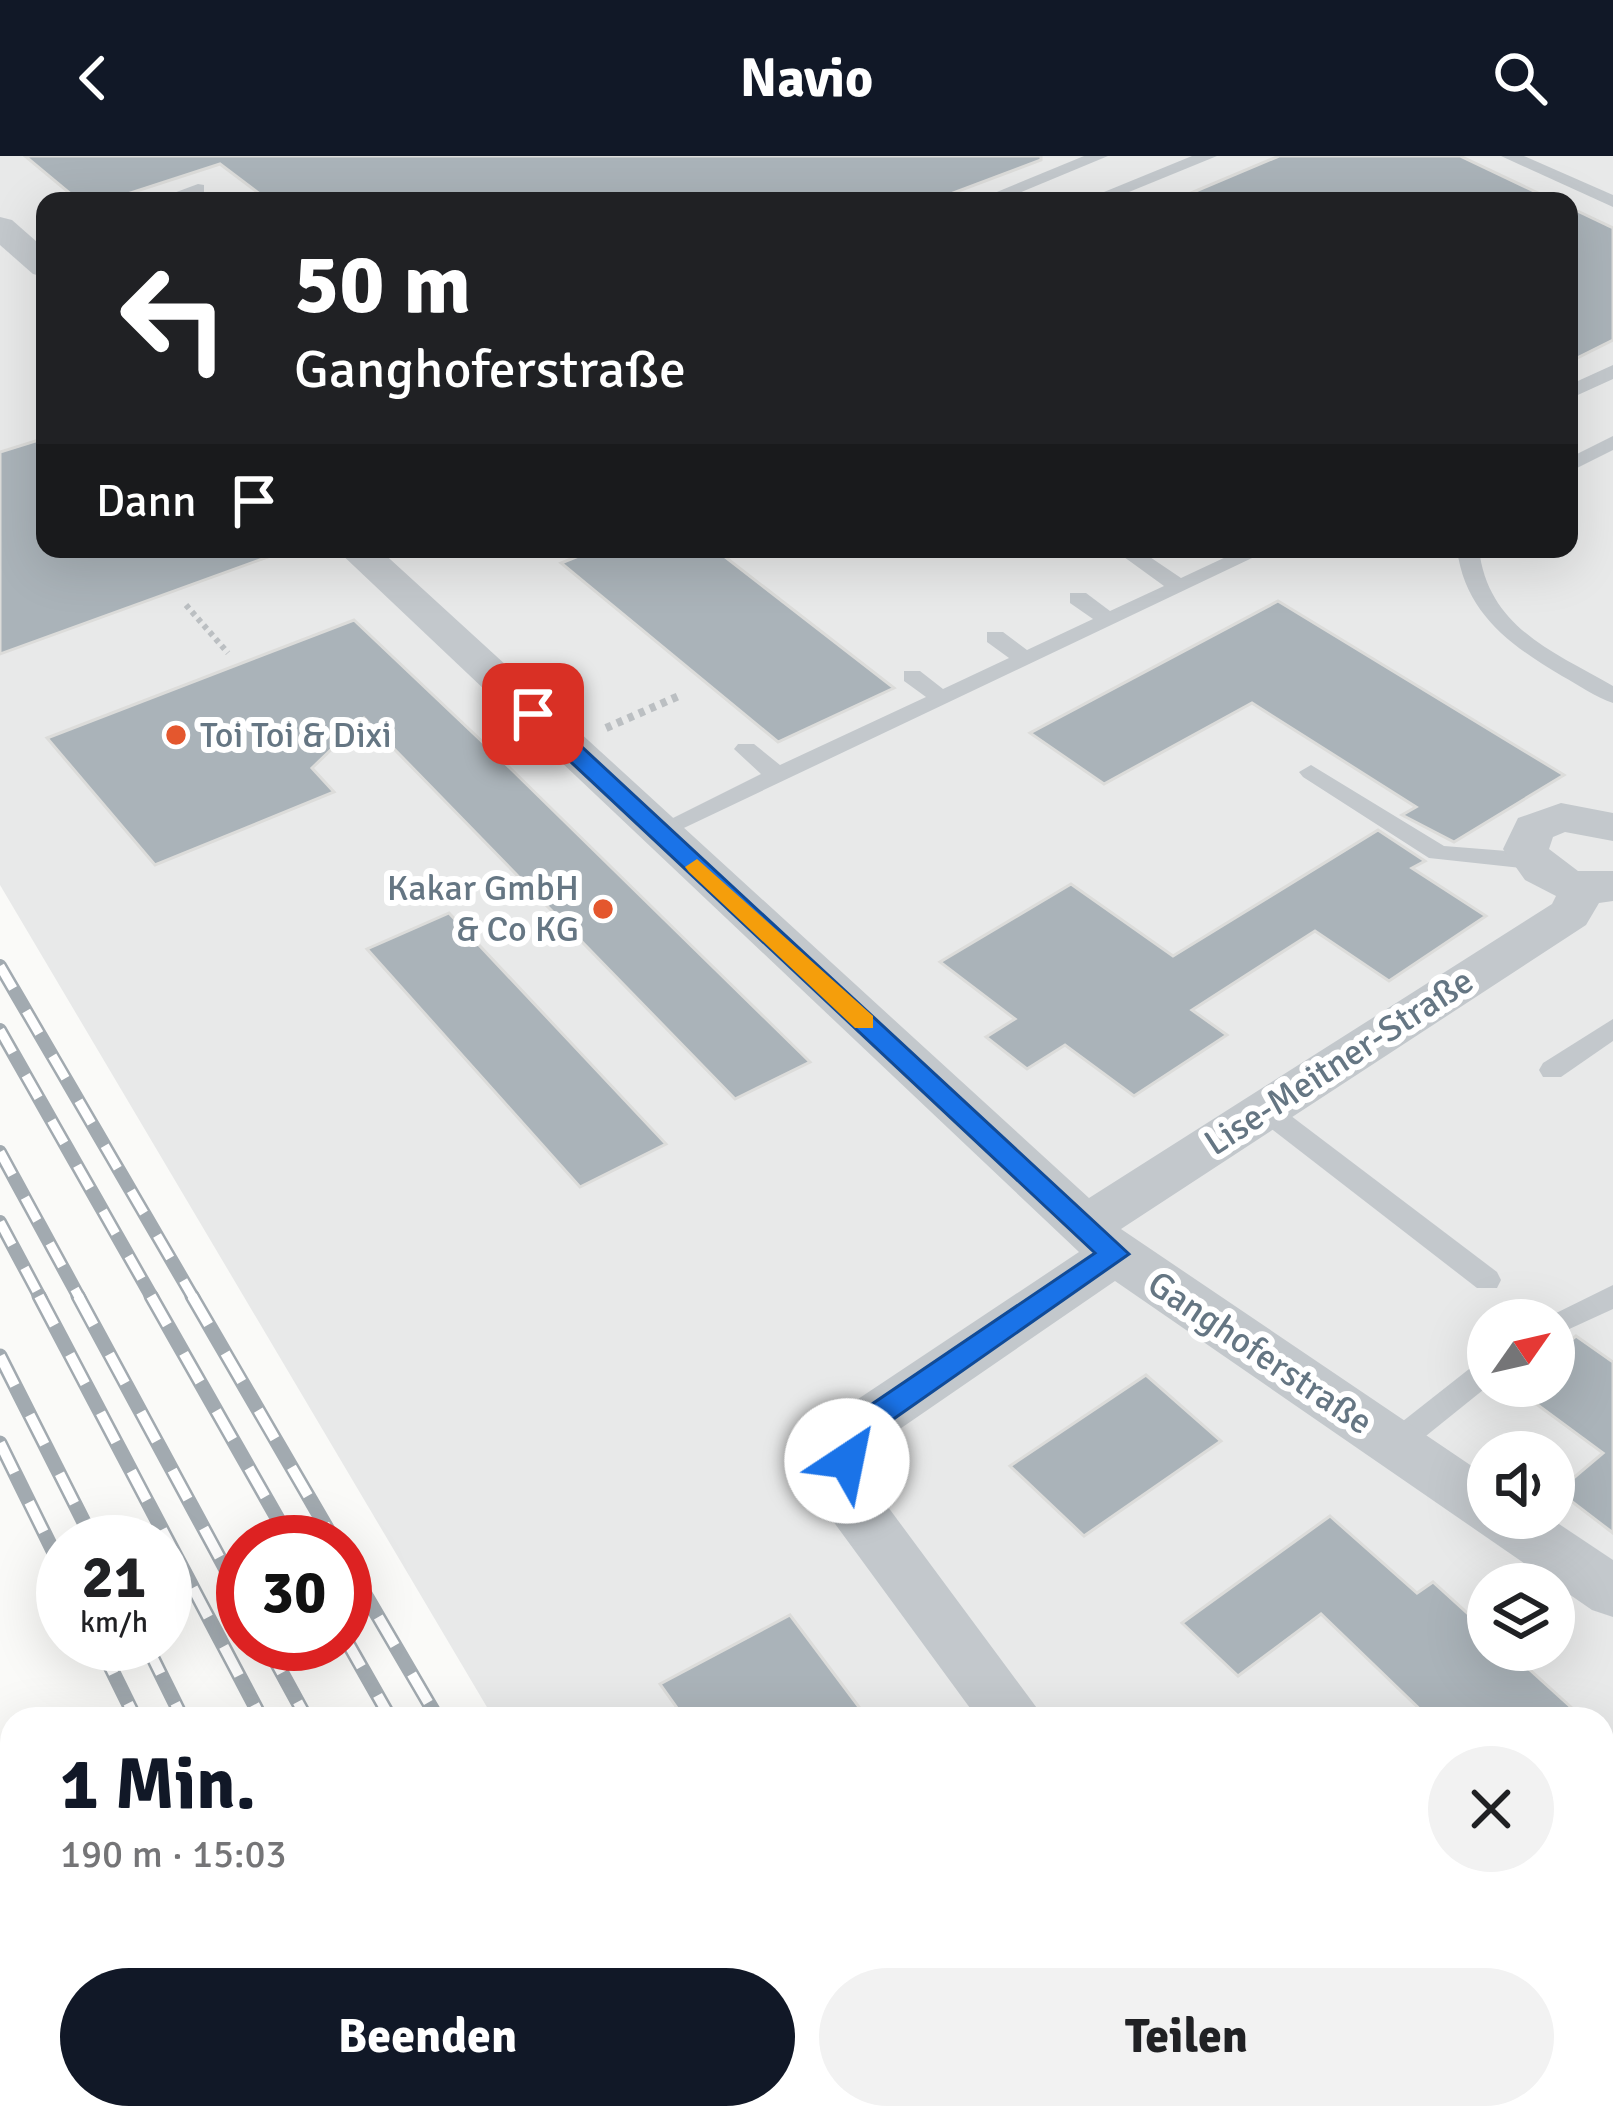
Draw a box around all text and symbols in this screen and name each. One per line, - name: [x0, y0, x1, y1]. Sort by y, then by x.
- icon: back: [60, 45, 126, 111]
- text: Navio: [740, 45, 873, 112]
- icon: search: [1487, 45, 1553, 111]
- text: 50 m: [294, 233, 471, 337]
- icon: left: [96, 240, 252, 396]
- text: Ganghoferstraße: [294, 336, 686, 403]
- icon: arrive: [221, 468, 287, 534]
- text: Dann: [96, 474, 197, 529]
- pin: [482, 663, 584, 765]
- icon: arrive: [500, 681, 566, 747]
- place label: Toi Toi & Dixi: [200, 713, 392, 758]
- marker: Toi Toi & Dixi: [163, 722, 189, 748]
- place label: Kakar GmbH & Co KG: [387, 866, 579, 952]
- marker: Kakar GmbH & Co KG: [590, 896, 616, 922]
- street label: Lise-Meitner-Straße: [1196, 958, 1482, 1166]
- street label: Ganghoferstraße: [1139, 1261, 1381, 1445]
- north arrow: [1467, 1299, 1575, 1407]
- map controls: [1467, 1299, 1575, 1671]
- position arrow: [784, 1398, 910, 1524]
- button: sound: [1467, 1431, 1575, 1539]
- speed limit sign: 30: [216, 1515, 372, 1671]
- text: 21: [82, 1541, 146, 1615]
- button: layers: [1467, 1563, 1575, 1671]
- text: km/h: [80, 1604, 148, 1641]
- text: 1 Min.: [60, 1740, 256, 1829]
- button: close: [1428, 1746, 1554, 1872]
- text: 190 m · 15:03: [60, 1830, 287, 1878]
- button: Beenden: [60, 1968, 795, 2106]
- button: Teilen: [819, 1968, 1554, 2106]

